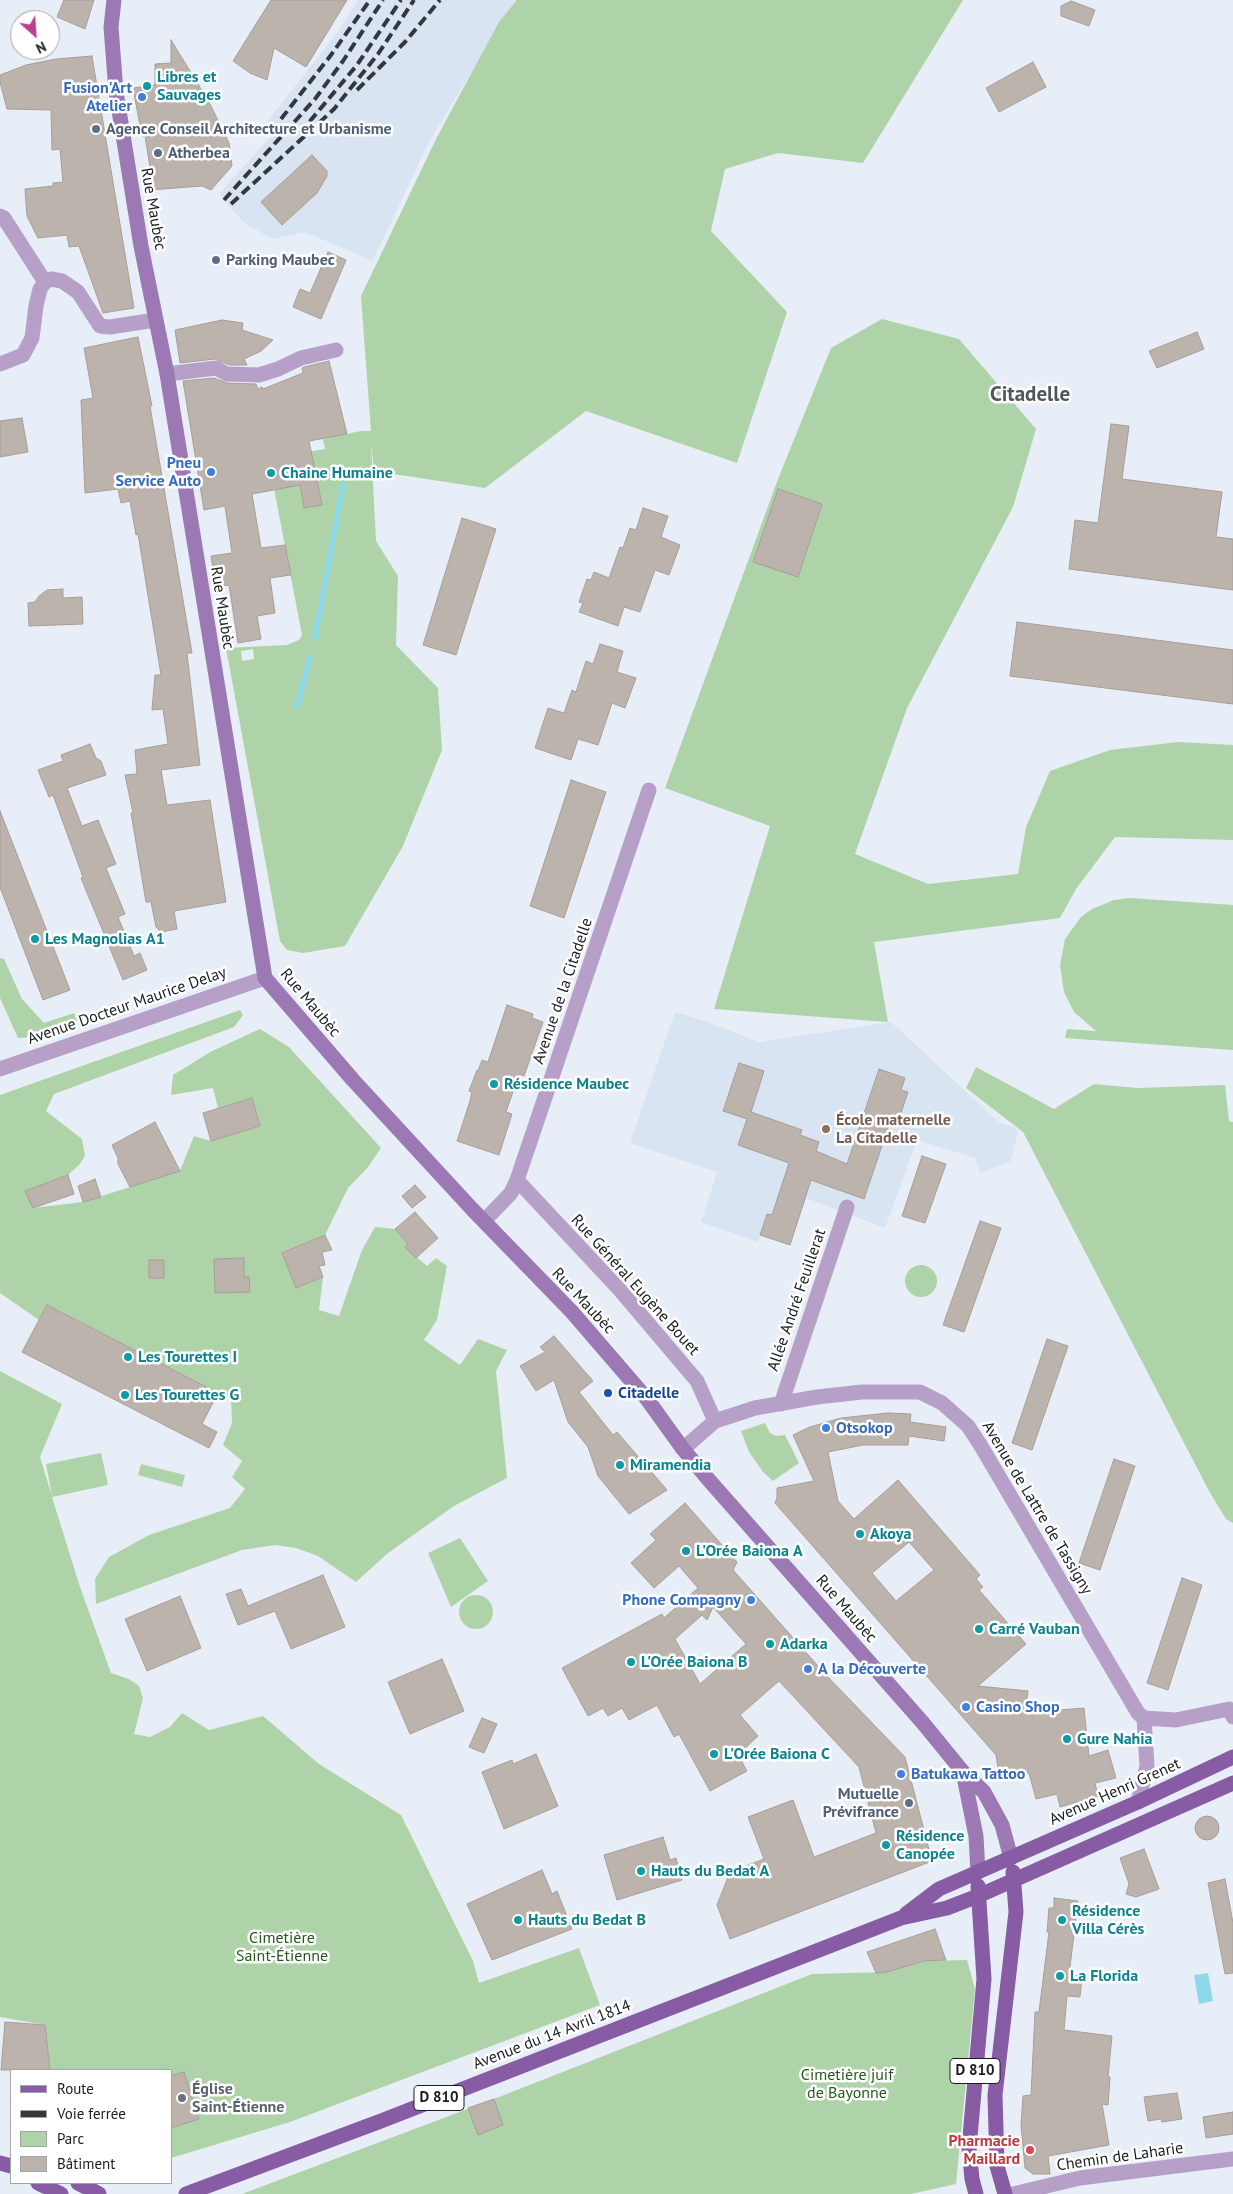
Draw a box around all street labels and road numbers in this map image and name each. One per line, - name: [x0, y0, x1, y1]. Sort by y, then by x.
- street label: Rue Maubèc: [136, 166, 170, 252]
- street label: Rue Maubèc: [206, 565, 238, 651]
- street label: Avenue de la Citadelle: [529, 915, 597, 1067]
- street label: Avenue Docteur Maurice Delay: [25, 963, 229, 1049]
- street label: Rue Maubèc: [276, 965, 344, 1041]
- street label: Rue Général Eugène Bouet: [567, 1211, 703, 1359]
- street label: Allée André Feuillerat: [764, 1226, 830, 1374]
- street label: Rue Maubèc: [548, 1264, 618, 1338]
- street label: Avenue de Lattre de Tassigny: [978, 1418, 1096, 1598]
- street label: Rue Maubèc: [811, 1571, 881, 1647]
- street label: Avenue Henri Grenet: [1046, 1754, 1184, 1830]
- street label: Avenue du 14 Avril 1814: [470, 1996, 634, 2074]
- road number: D 810: [950, 2058, 1000, 2084]
- road number: D 810: [414, 2086, 464, 2110]
- street label: Chemin de Laharie: [1055, 2139, 1185, 2175]

